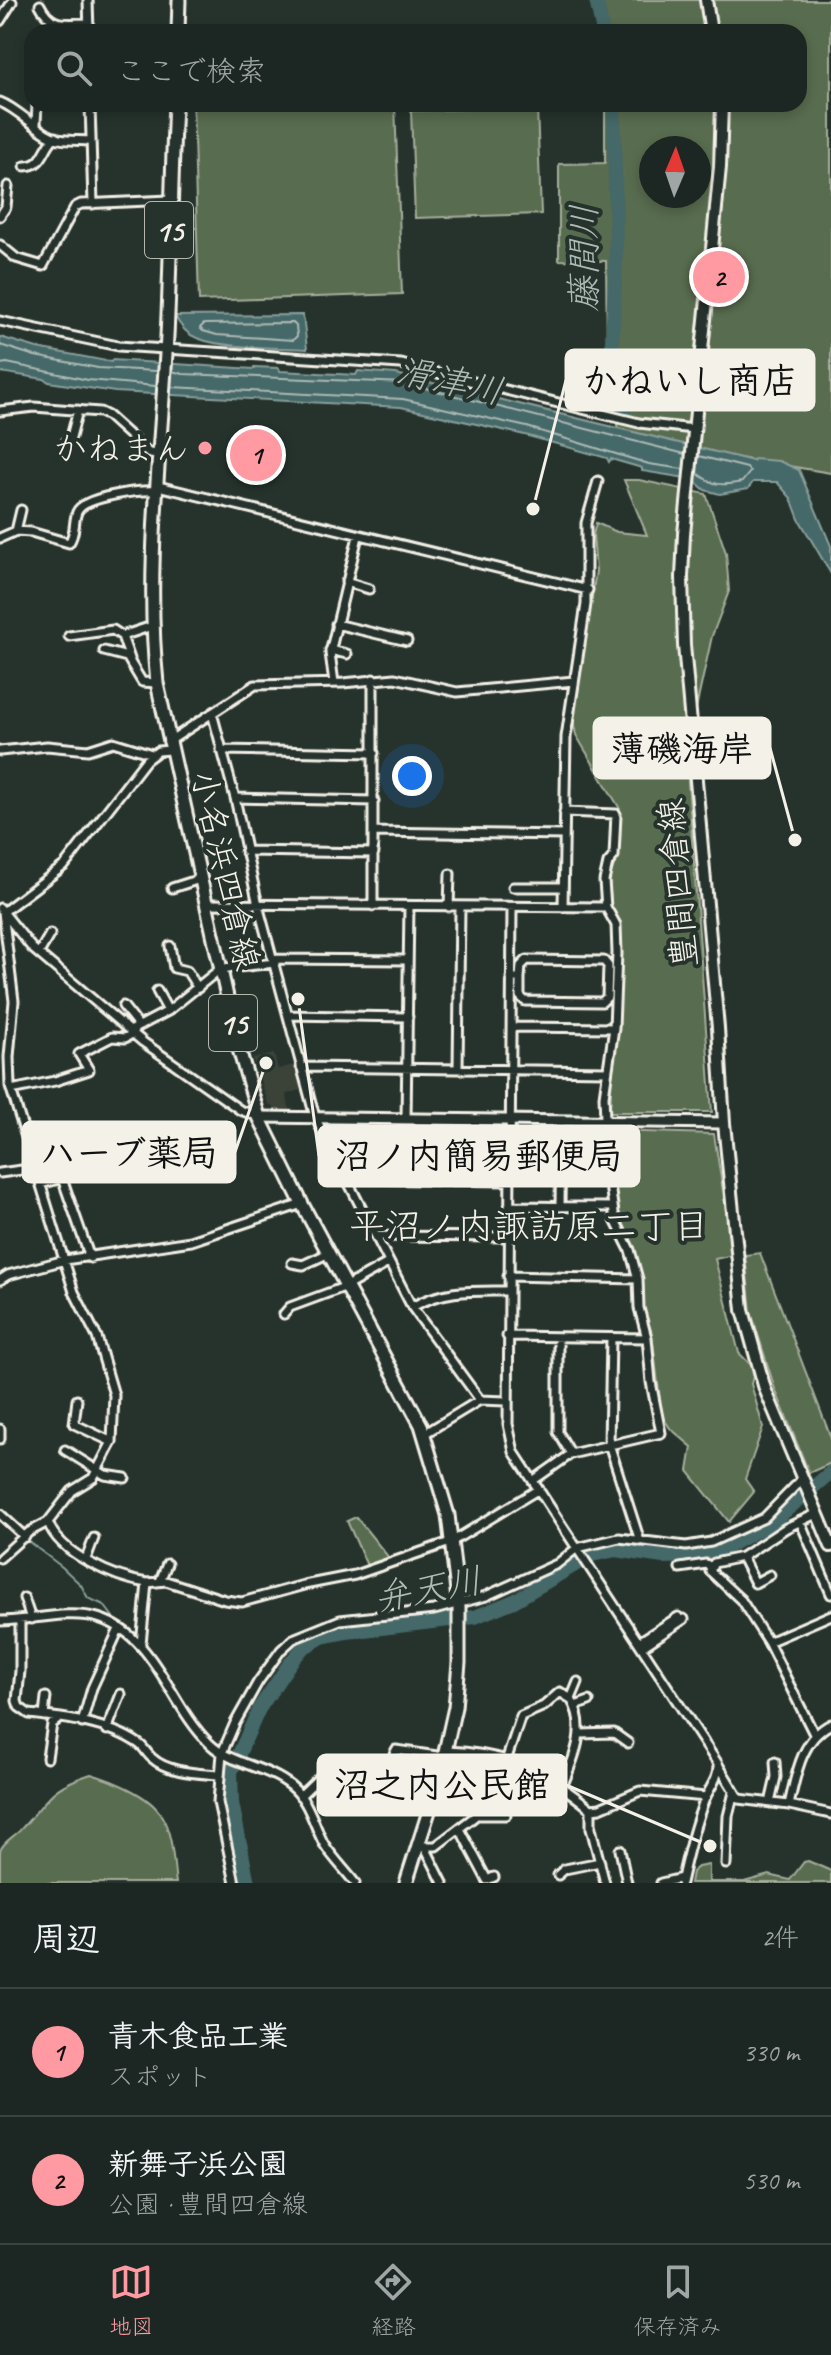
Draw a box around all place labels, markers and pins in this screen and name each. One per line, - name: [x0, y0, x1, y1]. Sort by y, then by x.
- pin: 2: [693, 247, 745, 307]
- callout: かねいし商店: [566, 350, 814, 410]
- pin: 1: [230, 425, 282, 485]
- place label: かねまん: [53, 427, 189, 470]
- marker: かねまん: [196, 439, 214, 457]
- callout: 薄磯海岸: [594, 718, 770, 778]
- callout: ハーブ薬局: [23, 1122, 235, 1182]
- callout: 沼ノ内簡易郵便局: [319, 1126, 639, 1186]
- callout: 沼之内公民館: [318, 1755, 566, 1815]

